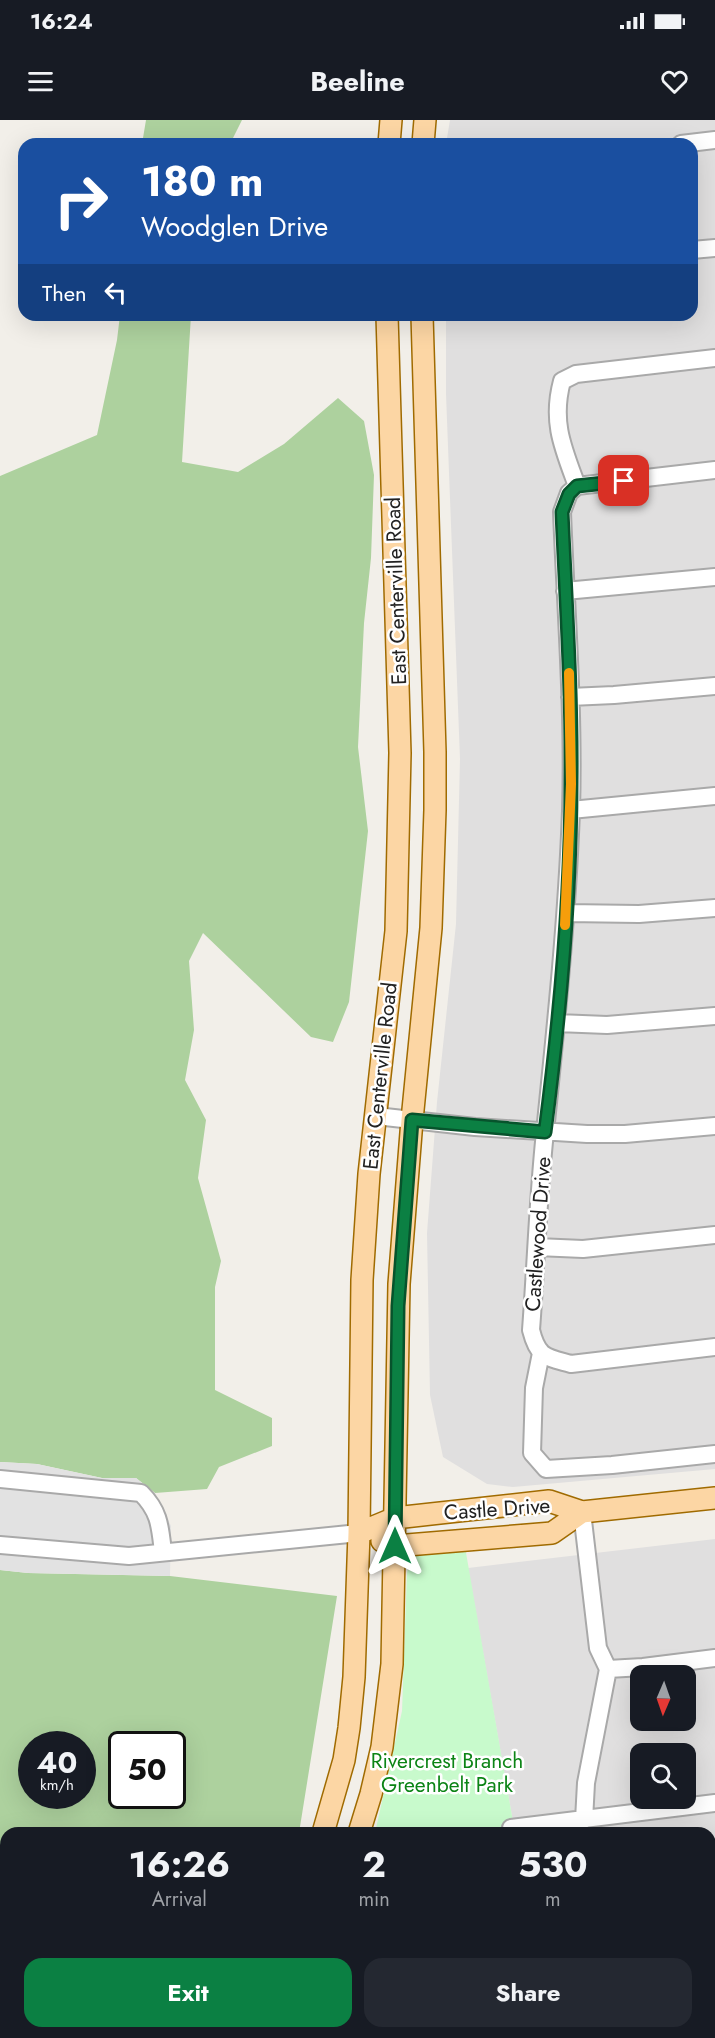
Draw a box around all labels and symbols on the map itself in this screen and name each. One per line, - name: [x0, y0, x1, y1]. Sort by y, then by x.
- pin: [598, 455, 649, 506]
- street label: East Centerville Road: [378, 496, 414, 686]
- street label: East Centerville Road: [355, 981, 405, 1171]
- street label: Castlewood Drive: [518, 1155, 558, 1312]
- street label: Castle Drive: [443, 1490, 551, 1528]
- position arrow: [363, 1514, 427, 1578]
- north arrow: [630, 1665, 696, 1731]
- speed limit sign: 50: [108, 1731, 186, 1809]
- park label: Rivercrest Branch Greenbelt Park: [371, 1746, 523, 1800]

